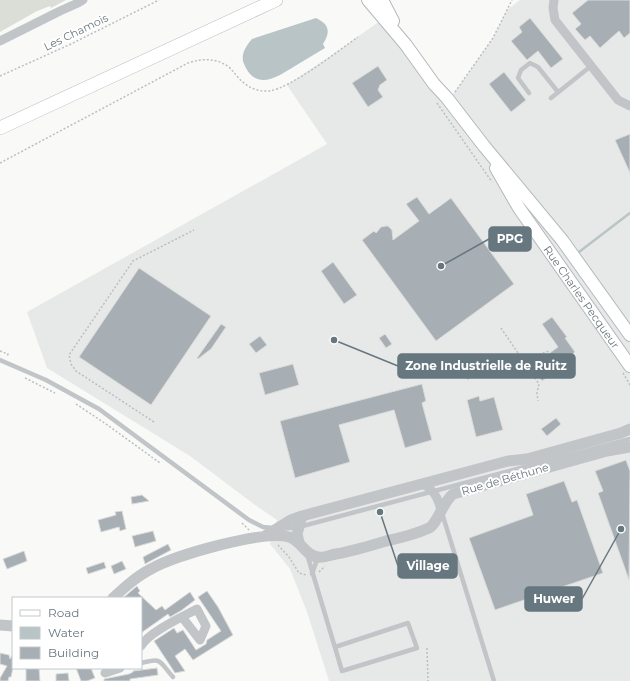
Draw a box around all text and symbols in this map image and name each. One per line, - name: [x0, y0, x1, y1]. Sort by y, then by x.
- street label: Les Chamois: [42, 10, 111, 54]
- callout: PPG: [489, 227, 531, 251]
- text: PPG: [497, 231, 523, 246]
- street label: Rue Charles Pecqueur: [541, 243, 623, 351]
- callout: Zone Industrielle de Ruitz: [398, 354, 575, 378]
- text: Zone Industrielle de Ruitz: [405, 358, 567, 373]
- street label: Rue de Béthune: [460, 460, 551, 498]
- callout: Village: [398, 554, 457, 578]
- text: Village: [405, 558, 450, 573]
- callout: Huwer: [525, 587, 582, 611]
- text: Huwer: [533, 591, 575, 606]
- legend: [12, 597, 142, 669]
- text: Road: [48, 605, 79, 620]
- text: Water: [48, 625, 85, 640]
- text: Building: [48, 645, 99, 660]

